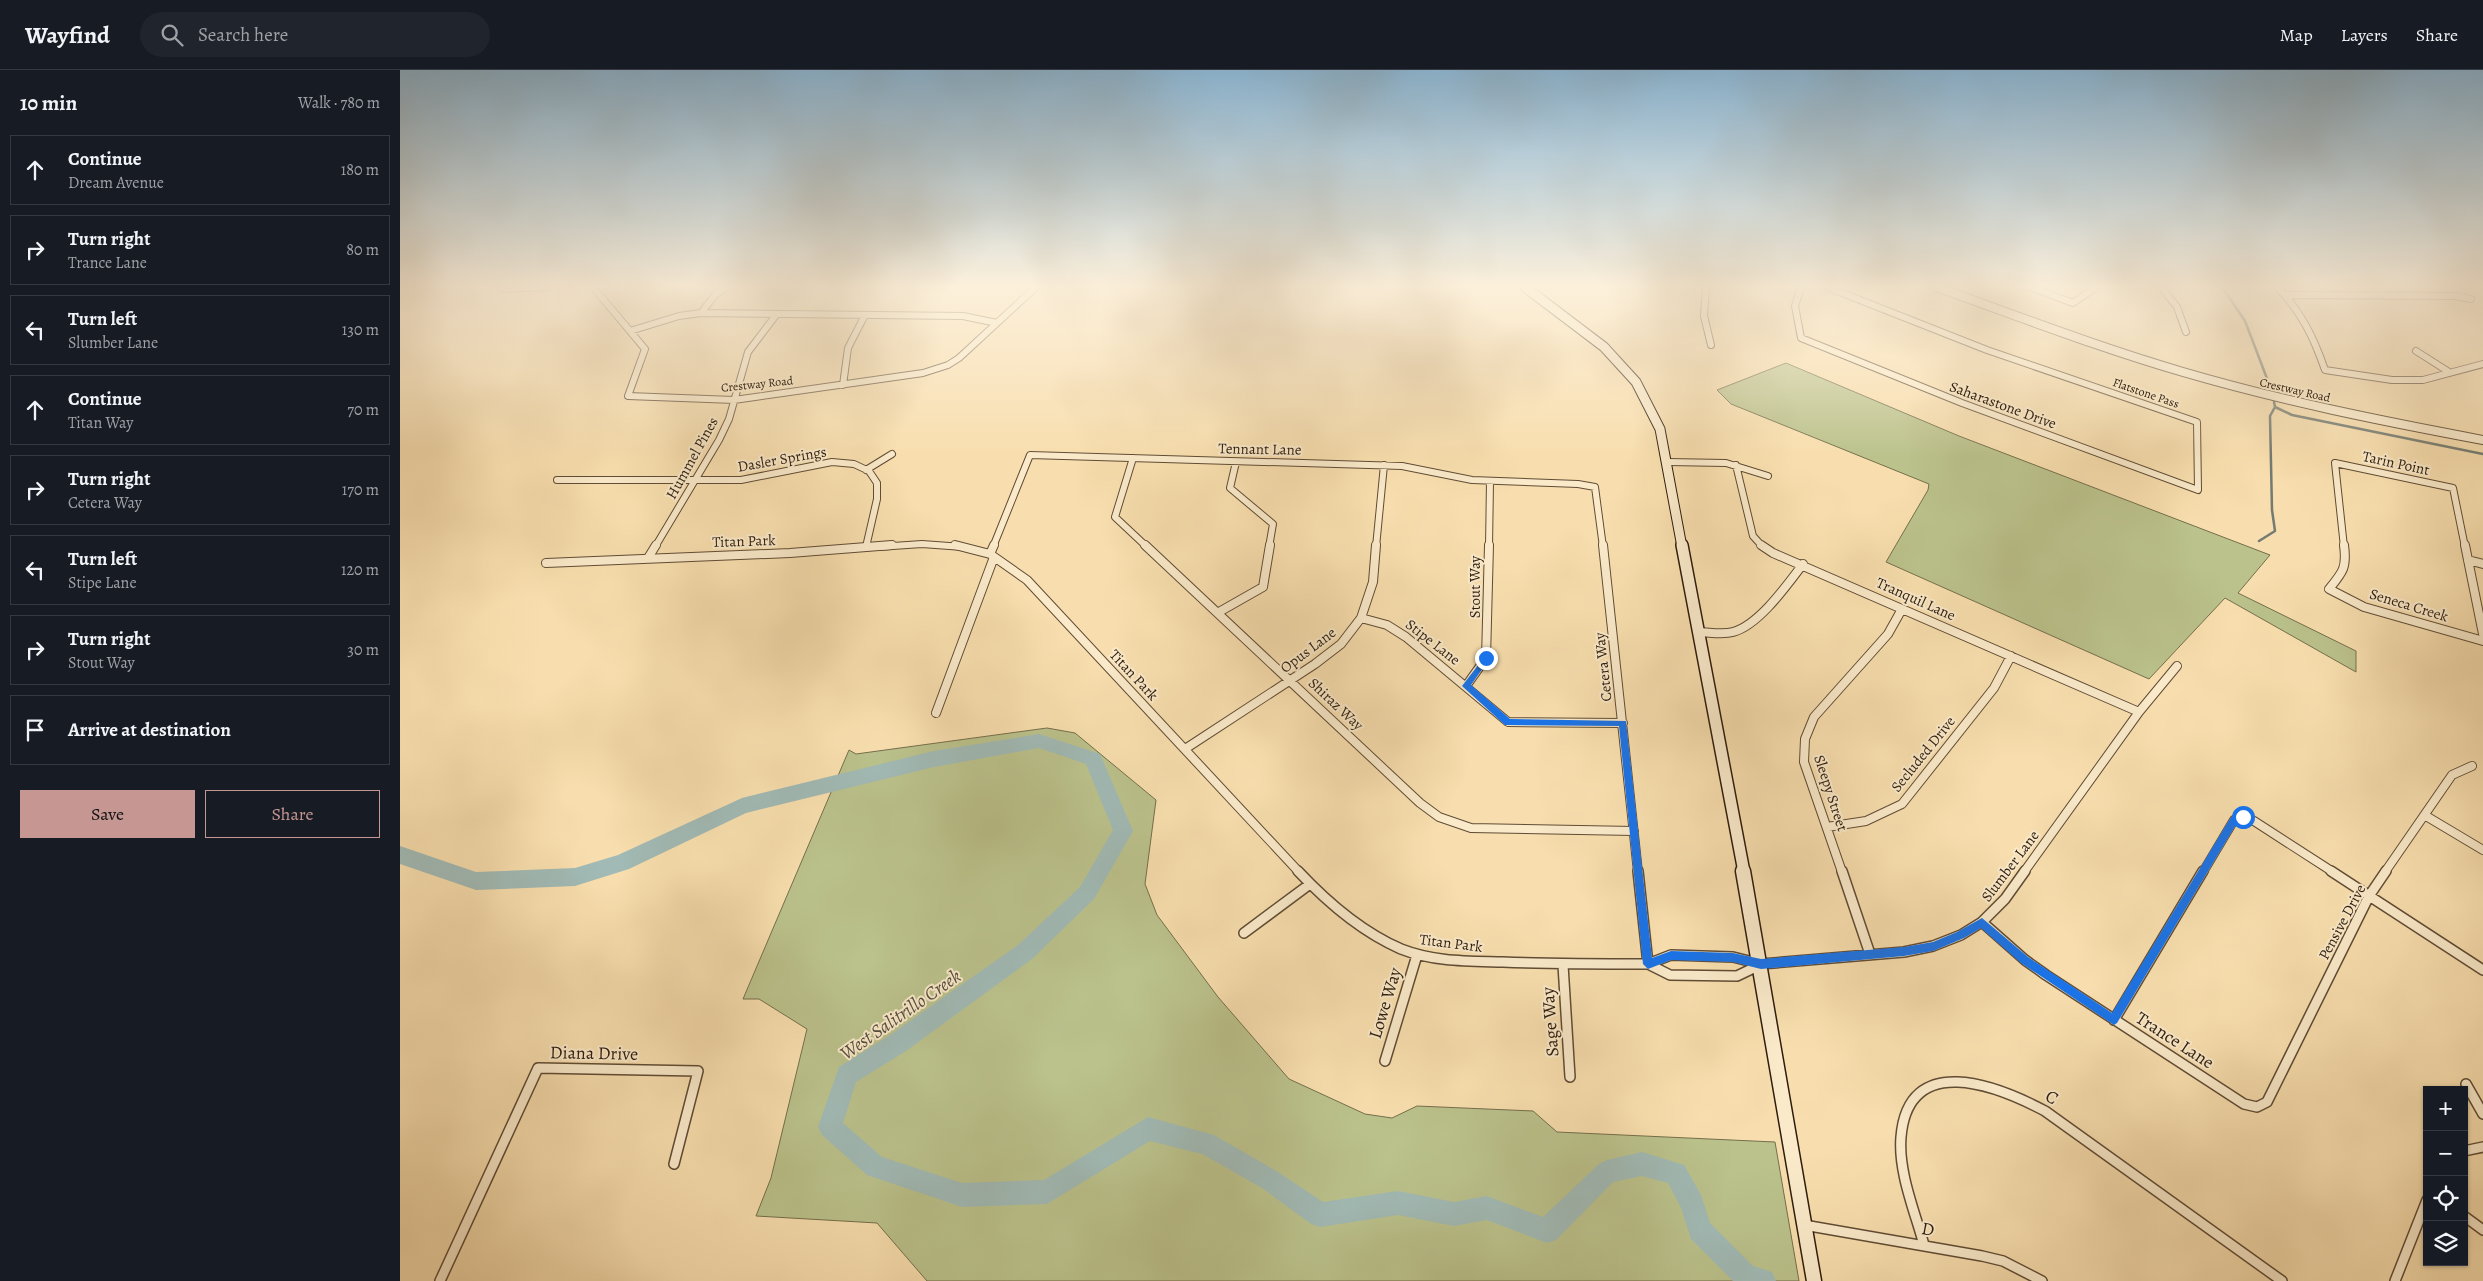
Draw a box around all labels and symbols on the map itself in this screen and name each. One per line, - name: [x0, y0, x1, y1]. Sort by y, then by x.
- street label: Crestway Road: [720, 372, 794, 396]
- street label: Flatstone Pass: [2111, 374, 2182, 412]
- street label: Crestway Road: [2258, 374, 2333, 406]
- street label: Saharastone Drive: [1947, 376, 2059, 434]
- street label: Hummel Pines: [661, 413, 723, 503]
- street label: Tennant Lane: [1218, 438, 1302, 460]
- street label: Dasler Springs: [736, 441, 828, 477]
- street label: Tarin Point: [2361, 446, 2431, 480]
- street label: Titan Park: [712, 530, 776, 552]
- street label: Stout Way: [1465, 555, 1485, 618]
- street label: Tranquil Lane: [1873, 573, 1959, 625]
- street label: Seneca Creek: [2367, 584, 2451, 627]
- street label: Stipe Lane: [1402, 614, 1465, 670]
- street label: Opus Lane: [1276, 622, 1340, 678]
- street label: Cetera Way: [1589, 631, 1617, 702]
- street label: Titan Park: [1105, 645, 1163, 705]
- route end: [1475, 647, 1498, 670]
- street label: Shiraz Way: [1304, 673, 1368, 735]
- street label: Secluded Drive: [1886, 712, 1960, 796]
- street label: Sleepy Street: [1809, 752, 1853, 834]
- route start: [2232, 806, 2255, 829]
- street label: Slumber Lane: [1977, 826, 2044, 906]
- street label: Pensive Drive: [2314, 881, 2370, 963]
- street label: Titan Park: [1418, 929, 1484, 957]
- water label: West Salitrillo Creek: [835, 963, 966, 1066]
- street label: Lowe Way: [1363, 964, 1407, 1042]
- street label: Sage Way: [1536, 985, 1564, 1058]
- street label: Trance Lane: [2131, 1006, 2219, 1074]
- street label: Diana Drive: [550, 1040, 638, 1066]
- street label: C: [2041, 1084, 2063, 1110]
- street label: D: [1920, 1216, 1936, 1242]

